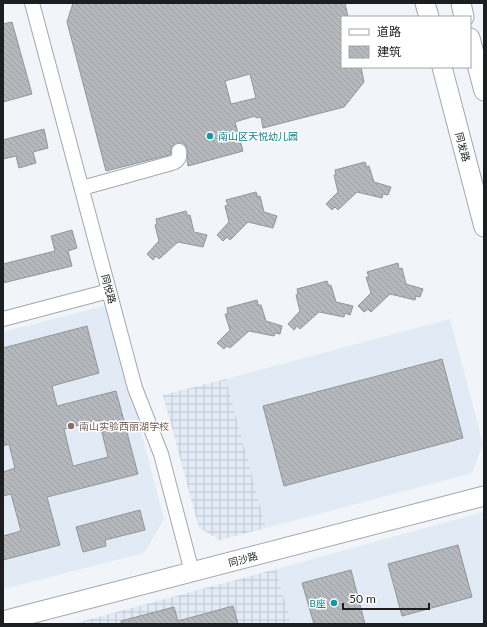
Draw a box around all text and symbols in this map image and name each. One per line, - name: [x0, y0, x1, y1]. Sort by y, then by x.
- legend: [341, 16, 471, 68]
- text: 道路: [377, 24, 401, 39]
- text: 建筑: [377, 44, 401, 59]
- place label: 南山区天悦幼儿园: [218, 130, 298, 142]
- marker: 南山区天悦幼儿园: [205, 131, 215, 141]
- street label: 同发路: [453, 131, 473, 163]
- street label: 同悦路: [99, 273, 119, 305]
- place label: 南山实验西丽湖学校: [79, 420, 169, 432]
- marker: 南山实验西丽湖学校: [66, 421, 76, 431]
- street label: 同沙路: [227, 549, 259, 569]
- scale bar: [343, 585, 429, 611]
- text: 50 m: [349, 591, 376, 606]
- place label: B座: [310, 597, 326, 609]
- marker: B座: [329, 598, 339, 608]

